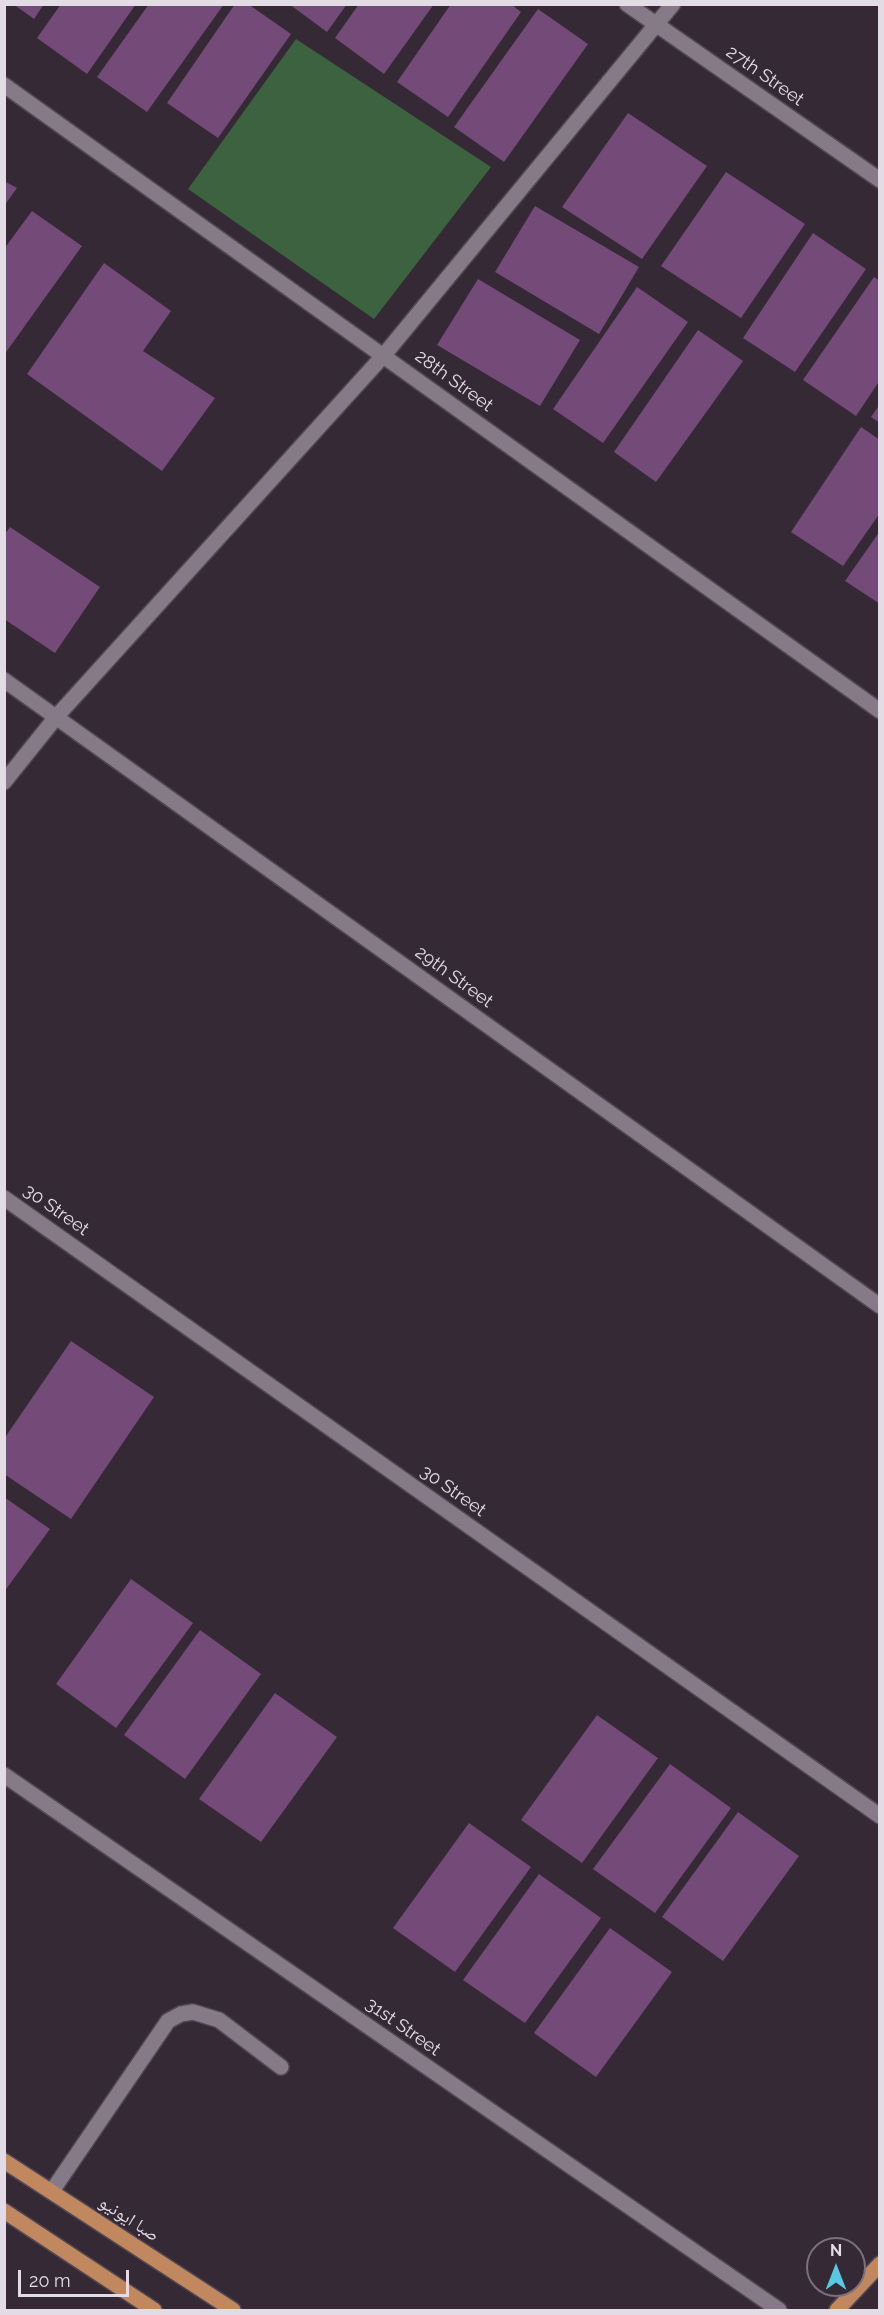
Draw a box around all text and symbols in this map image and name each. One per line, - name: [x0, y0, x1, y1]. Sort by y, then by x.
- street label: 27th Street: [722, 41, 808, 111]
- street label: 28th Street: [411, 345, 497, 417]
- street label: 29th Street: [411, 942, 497, 1012]
- street label: 30 Street: [19, 1180, 93, 1240]
- street label: 30 Street: [416, 1461, 490, 1521]
- street label: 31st Street: [361, 1993, 445, 2061]
- street label: صبا ایونیو: [95, 2192, 163, 2246]
- north arrow: [806, 2237, 866, 2297]
- text: N: [830, 2241, 842, 2260]
- scale bar: [21, 2258, 132, 2296]
- text: 20 m: [29, 2270, 71, 2291]

